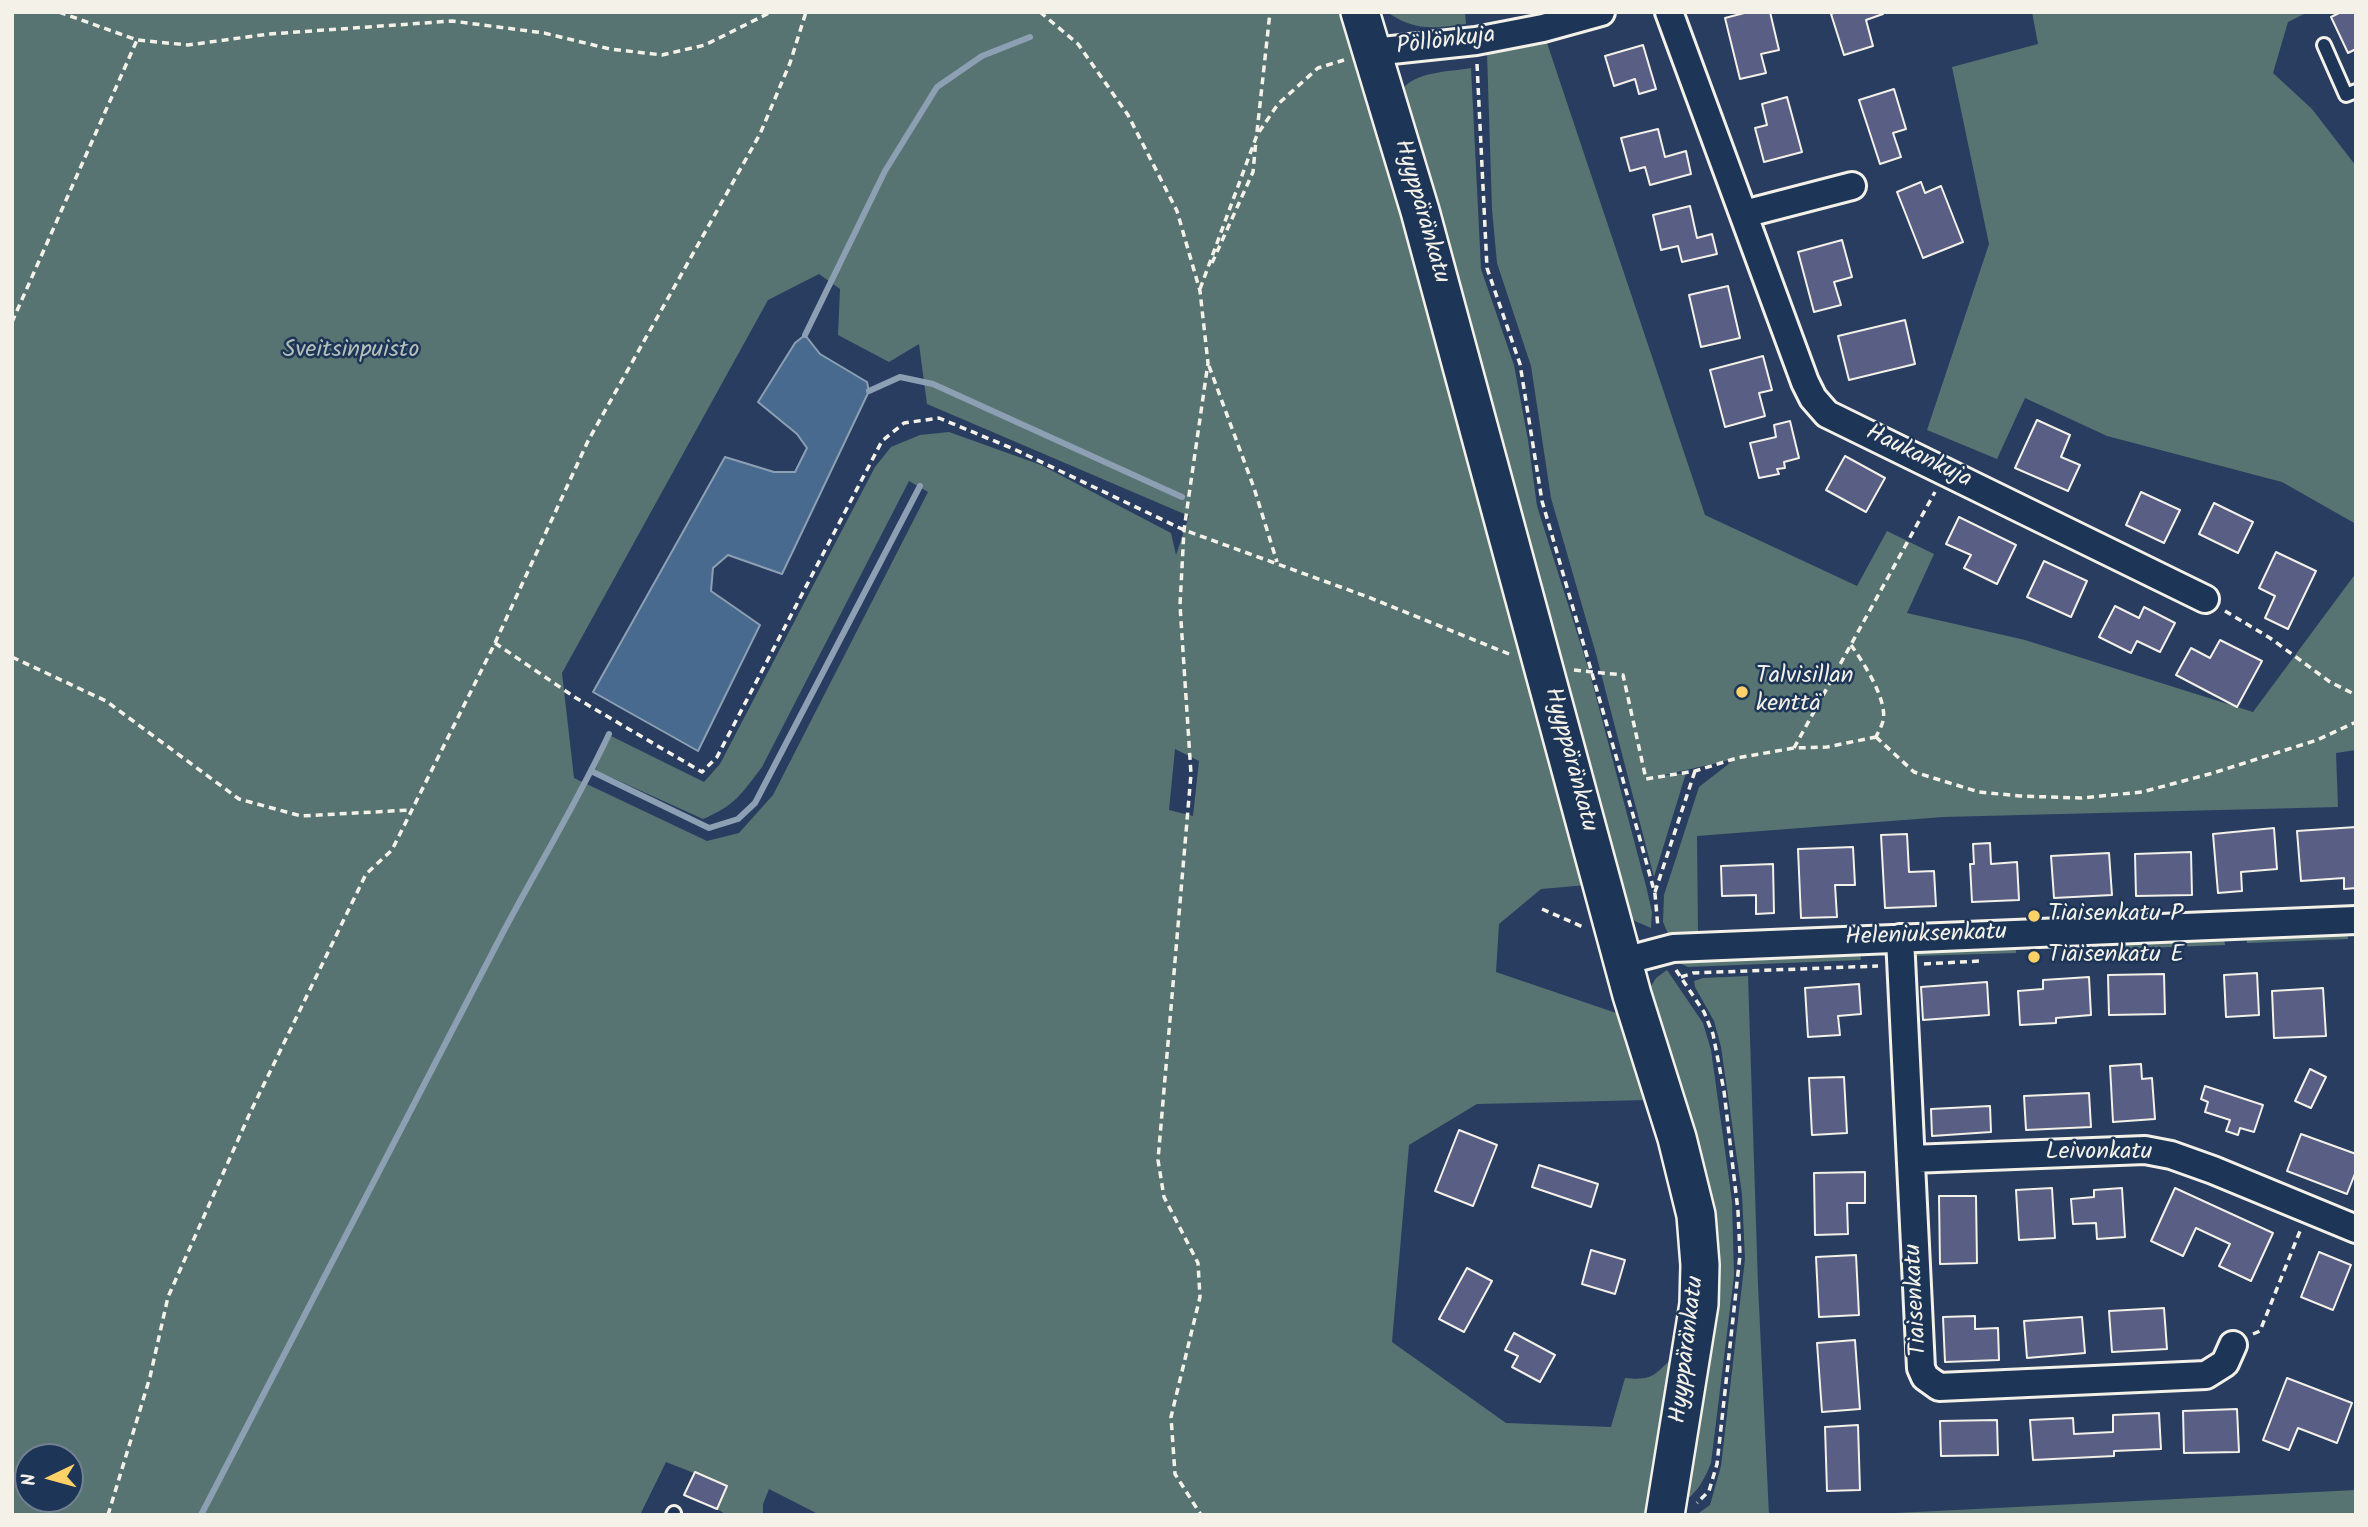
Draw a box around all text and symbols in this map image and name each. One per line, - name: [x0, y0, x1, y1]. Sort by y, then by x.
- street label: Pöllönkuja: [1395, 23, 1497, 63]
- street label: Hyyppäränkatu: [1386, 137, 1454, 287]
- park label: Sveitsinpuisto: [283, 338, 419, 366]
- street label: Haukankuja: [1860, 420, 1976, 496]
- place label: Talvisillan kenttä: [1756, 664, 1854, 720]
- marker: Talvisillan kenttä: [1734, 684, 1750, 700]
- street label: Hyyppäränkatu: [1536, 685, 1602, 835]
- place label: Tiaisenkatu P: [2048, 902, 2183, 930]
- marker: Tiaisenkatu P: [2026, 908, 2042, 924]
- street label: Heleniuksenkatu: [1845, 920, 2007, 954]
- place label: Tiaisenkatu E: [2048, 943, 2184, 971]
- marker: Tiaisenkatu E: [2026, 949, 2042, 965]
- street label: Leivonkatu: [2046, 1140, 2152, 1168]
- street label: Tiaisenkatu: [1901, 1243, 1935, 1357]
- street label: Hyyppäränkatu: [1666, 1275, 1712, 1425]
- north arrow: [14, 1443, 84, 1513]
- text: N: [15, 1472, 46, 1487]

